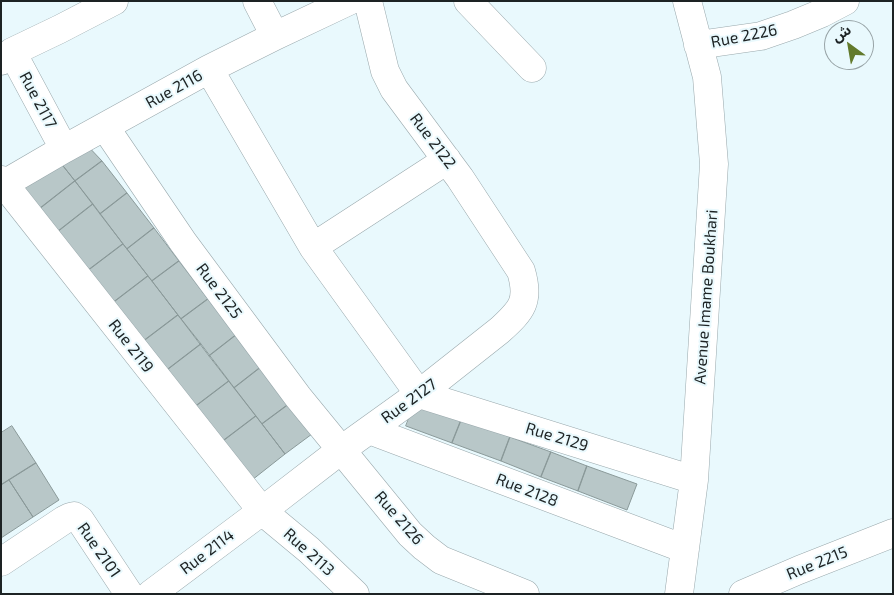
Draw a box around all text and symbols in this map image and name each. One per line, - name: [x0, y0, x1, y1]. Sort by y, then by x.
- street label: Rue 2226: [709, 20, 779, 52]
- north arrow: [824, 20, 874, 70]
- text: ش: [829, 20, 854, 45]
- street label: Rue 2116: [142, 66, 206, 112]
- street label: Rue 2117: [15, 69, 61, 131]
- street label: Rue 2122: [406, 109, 460, 173]
- street label: Avenue Imame Boukhari: [690, 209, 722, 385]
- street label: Rue 2125: [192, 260, 246, 322]
- street label: Rue 2119: [104, 316, 158, 376]
- street label: Rue 2127: [378, 375, 440, 427]
- street label: Rue 2129: [523, 418, 591, 456]
- street label: Rue 2128: [493, 469, 561, 511]
- street label: Rue 2126: [371, 487, 427, 549]
- street label: Rue 2101: [73, 519, 125, 581]
- street label: Rue 2113: [280, 524, 338, 580]
- street label: Rue 2114: [176, 525, 238, 579]
- street label: Rue 2215: [784, 542, 850, 584]

